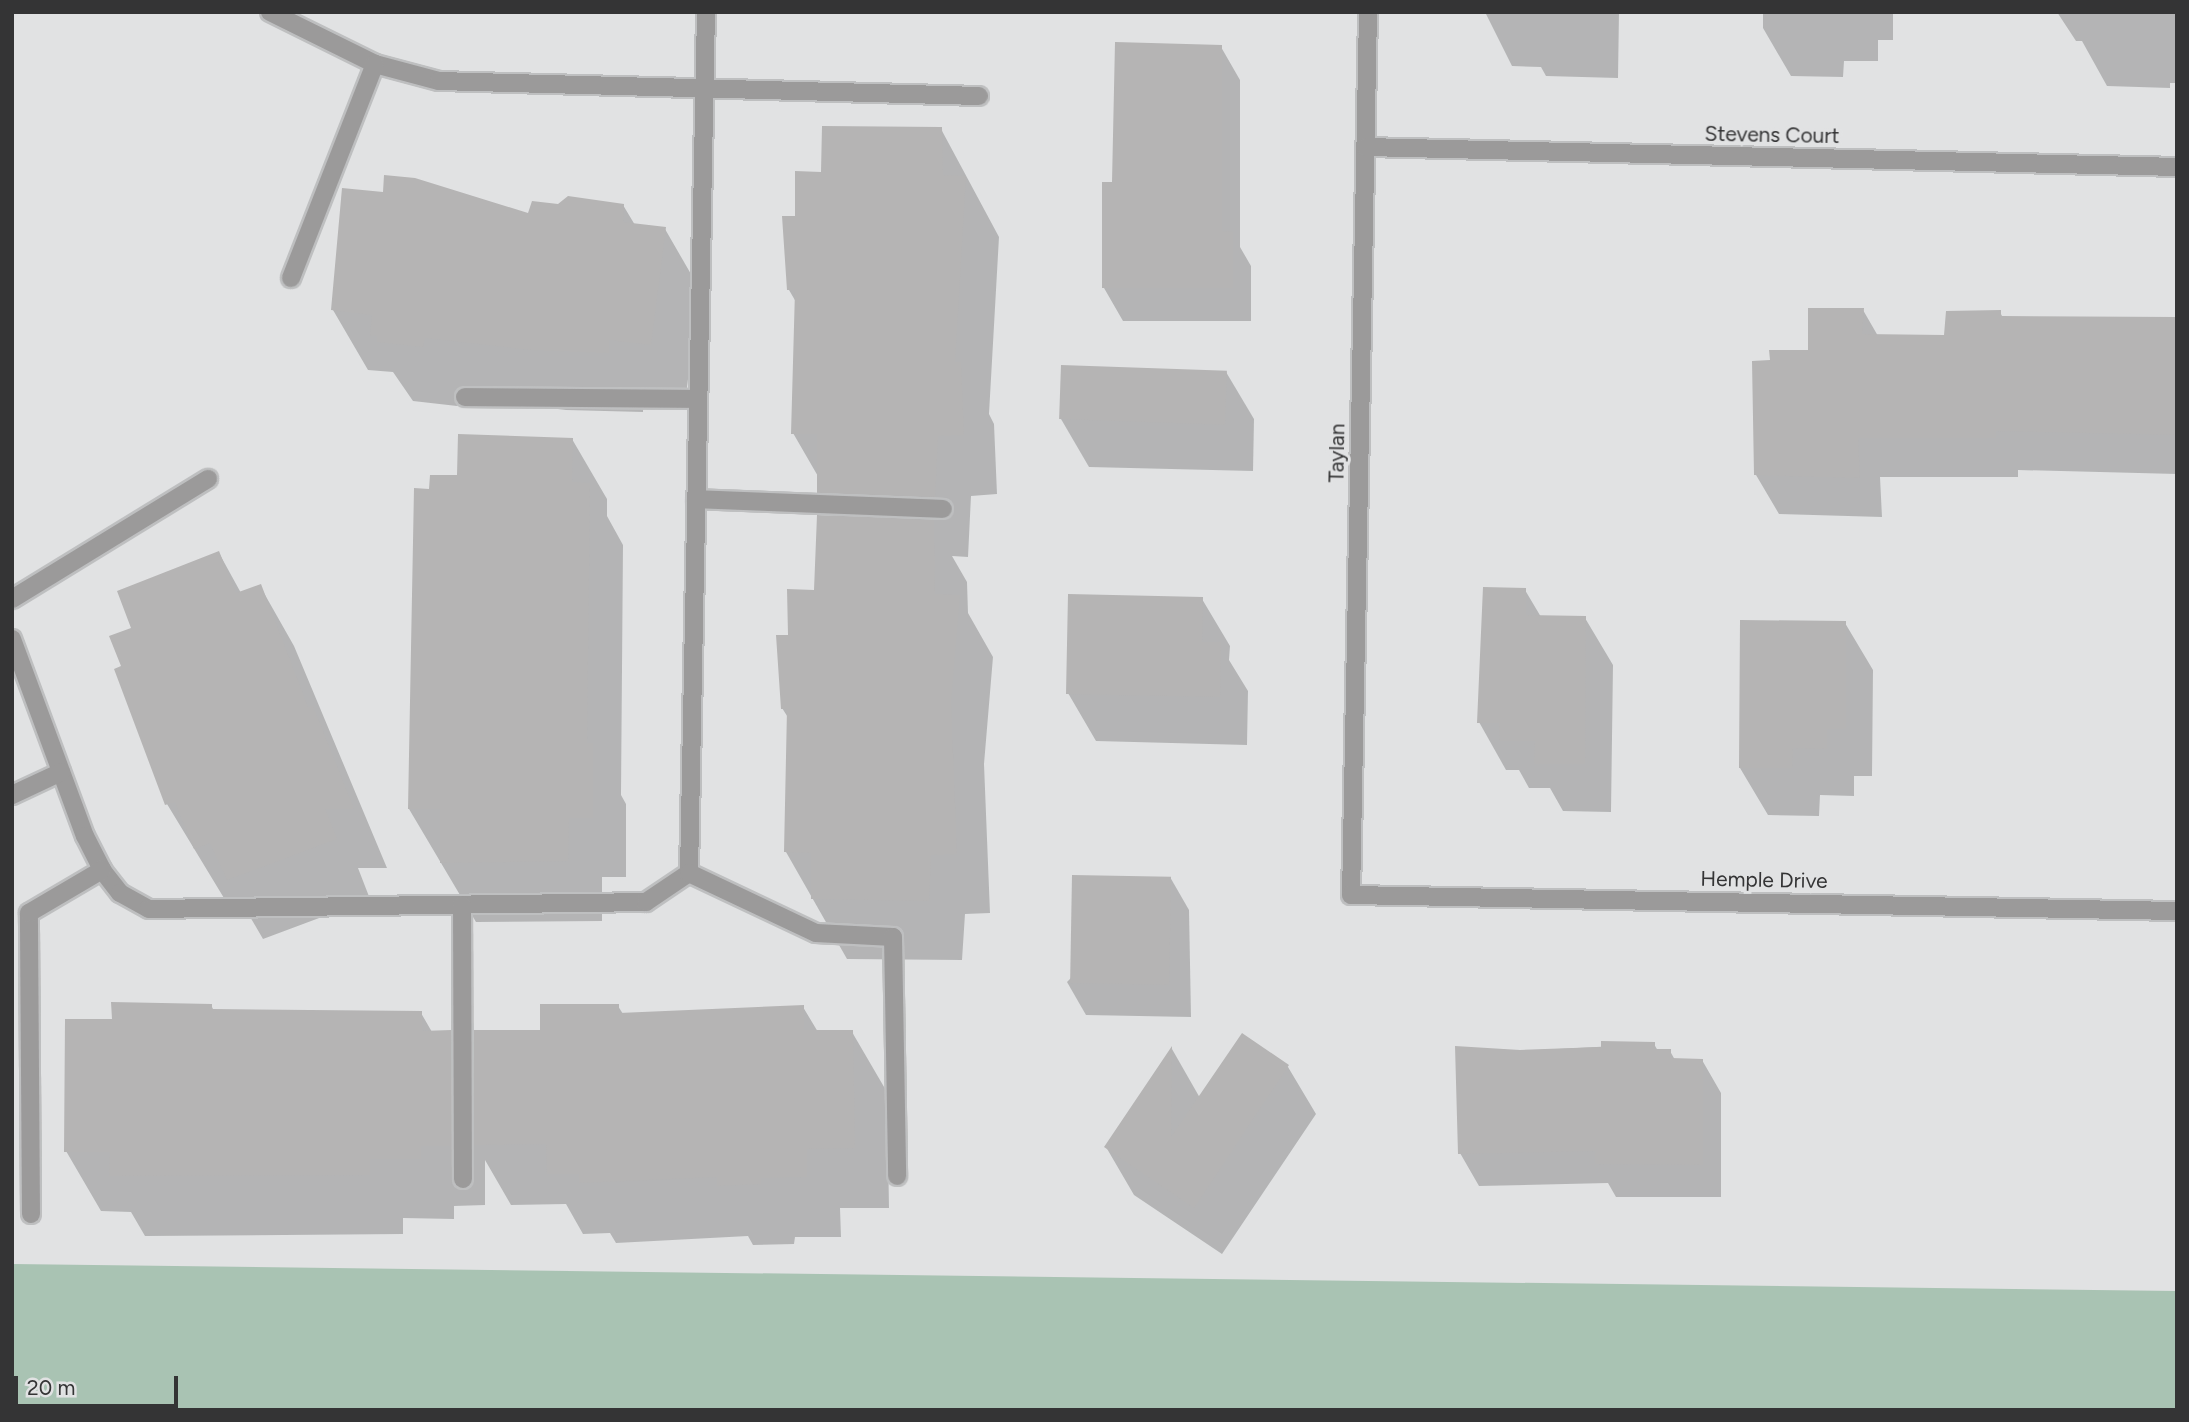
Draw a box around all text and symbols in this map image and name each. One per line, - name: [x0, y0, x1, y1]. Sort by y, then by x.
- street label: Stevens Court: [1704, 121, 1840, 149]
- street label: Taylan: [1324, 423, 1350, 483]
- street label: Hemple Drive: [1700, 866, 1828, 894]
- scale bar: [18, 1362, 182, 1406]
- text: 20 m: [27, 1375, 75, 1400]

